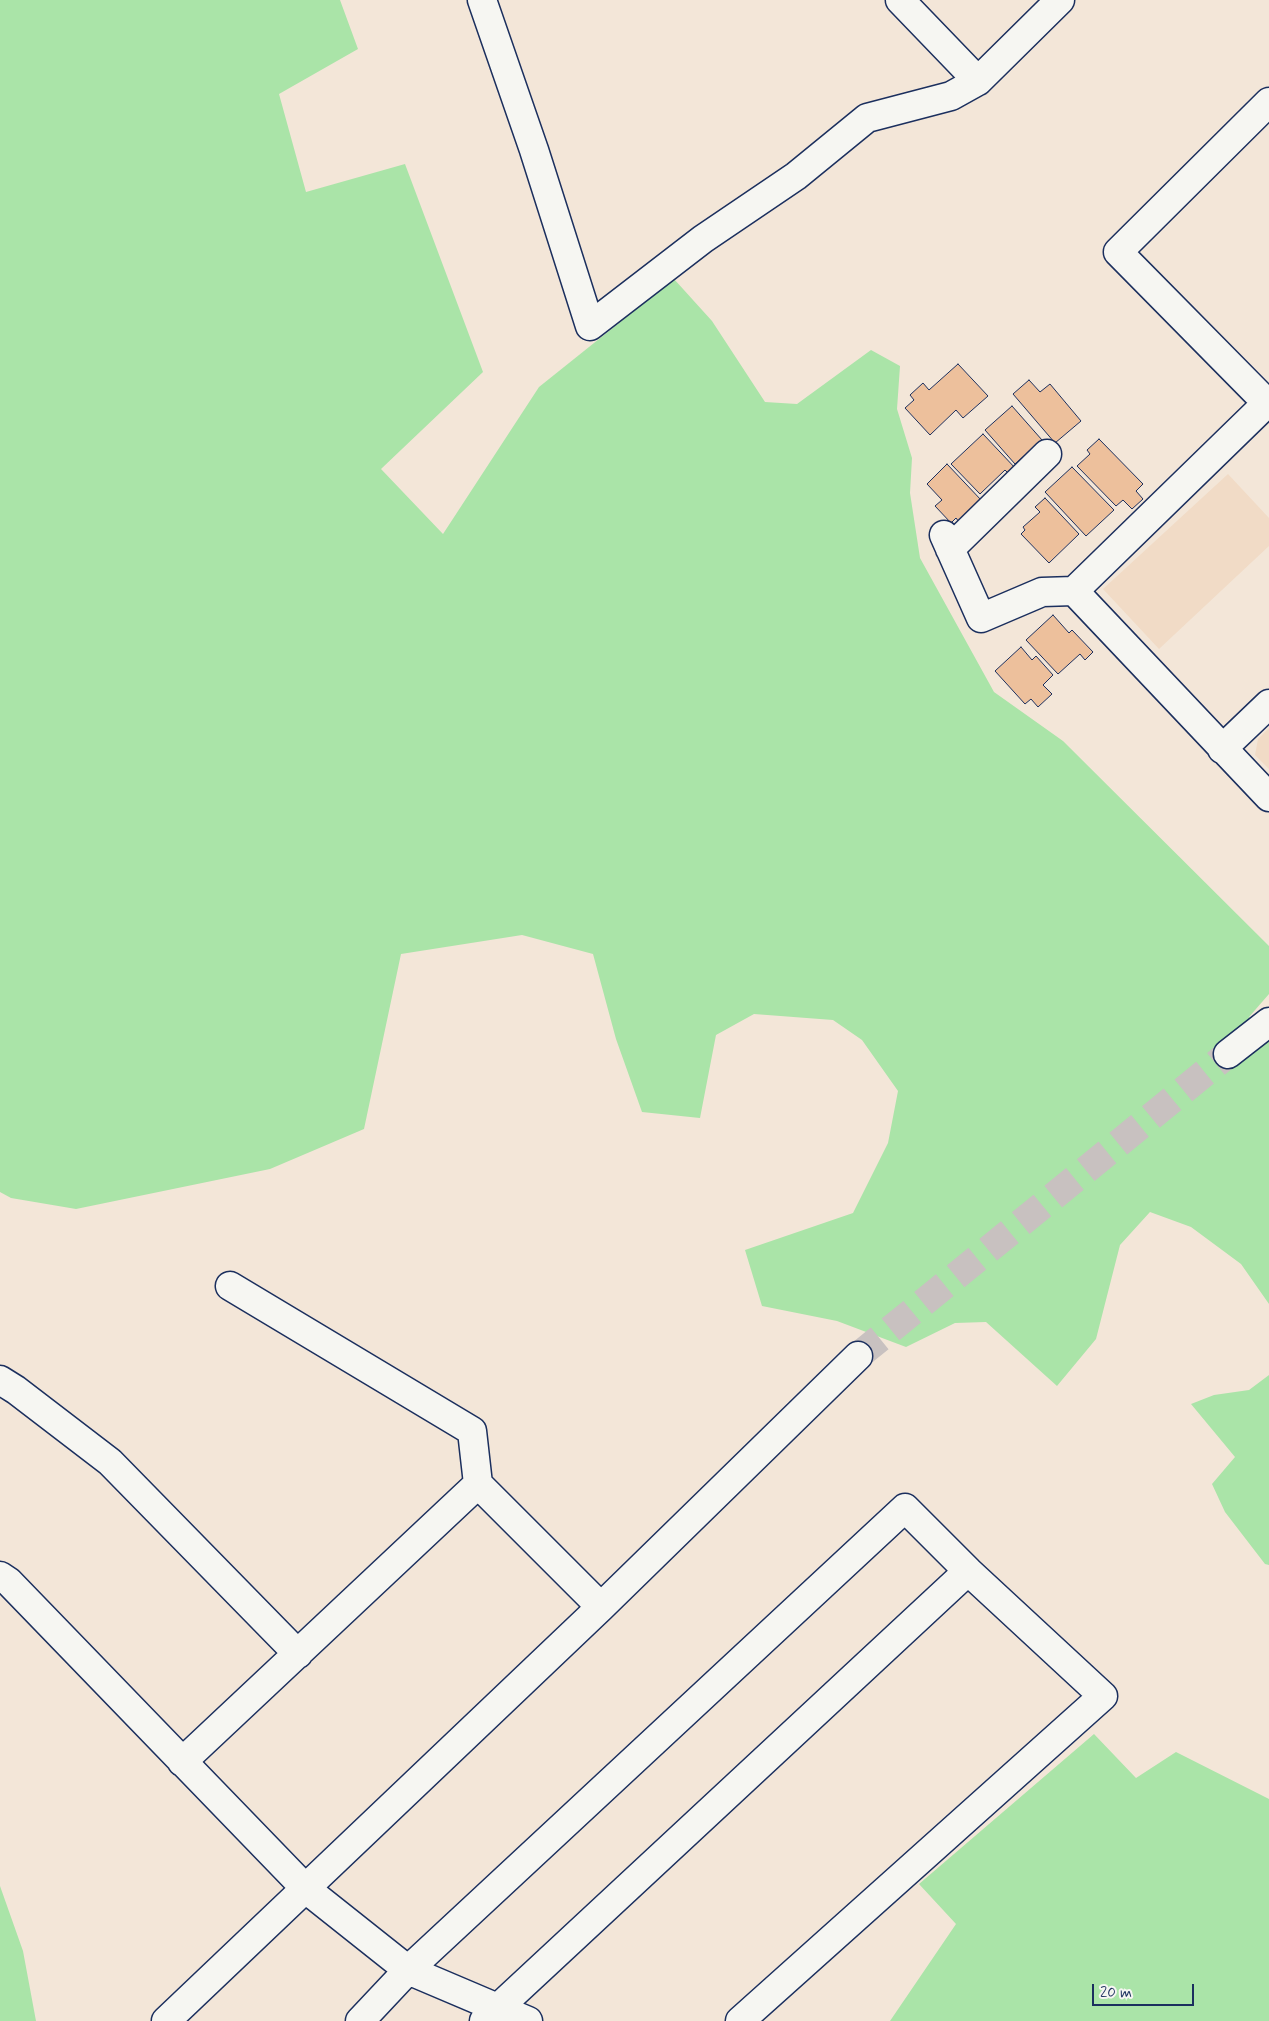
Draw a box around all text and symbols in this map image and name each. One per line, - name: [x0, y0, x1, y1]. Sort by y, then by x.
- scale bar: [1094, 1974, 1196, 2006]
- text: 20 m: [1100, 1983, 1132, 2003]

